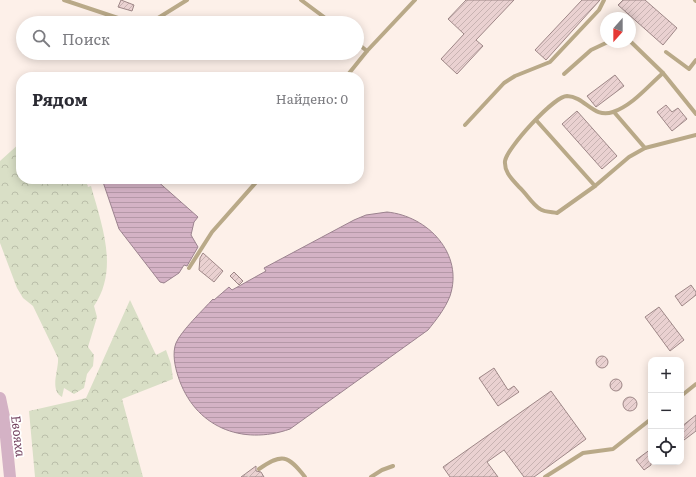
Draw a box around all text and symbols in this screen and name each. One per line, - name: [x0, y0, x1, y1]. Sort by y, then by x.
- north arrow: [600, 12, 636, 48]
- search box: [16, 16, 364, 60]
- icon: search: [30, 27, 52, 49]
- text: Поиск: [62, 27, 110, 50]
- text: Рядом: [32, 86, 88, 111]
- text: Найдено: 0: [276, 89, 348, 108]
- map controls: [648, 357, 684, 465]
- button: +: [648, 357, 684, 393]
- button: −: [648, 393, 684, 429]
- water label: Евояха: [7, 414, 31, 458]
- button: locate: [648, 429, 684, 465]

